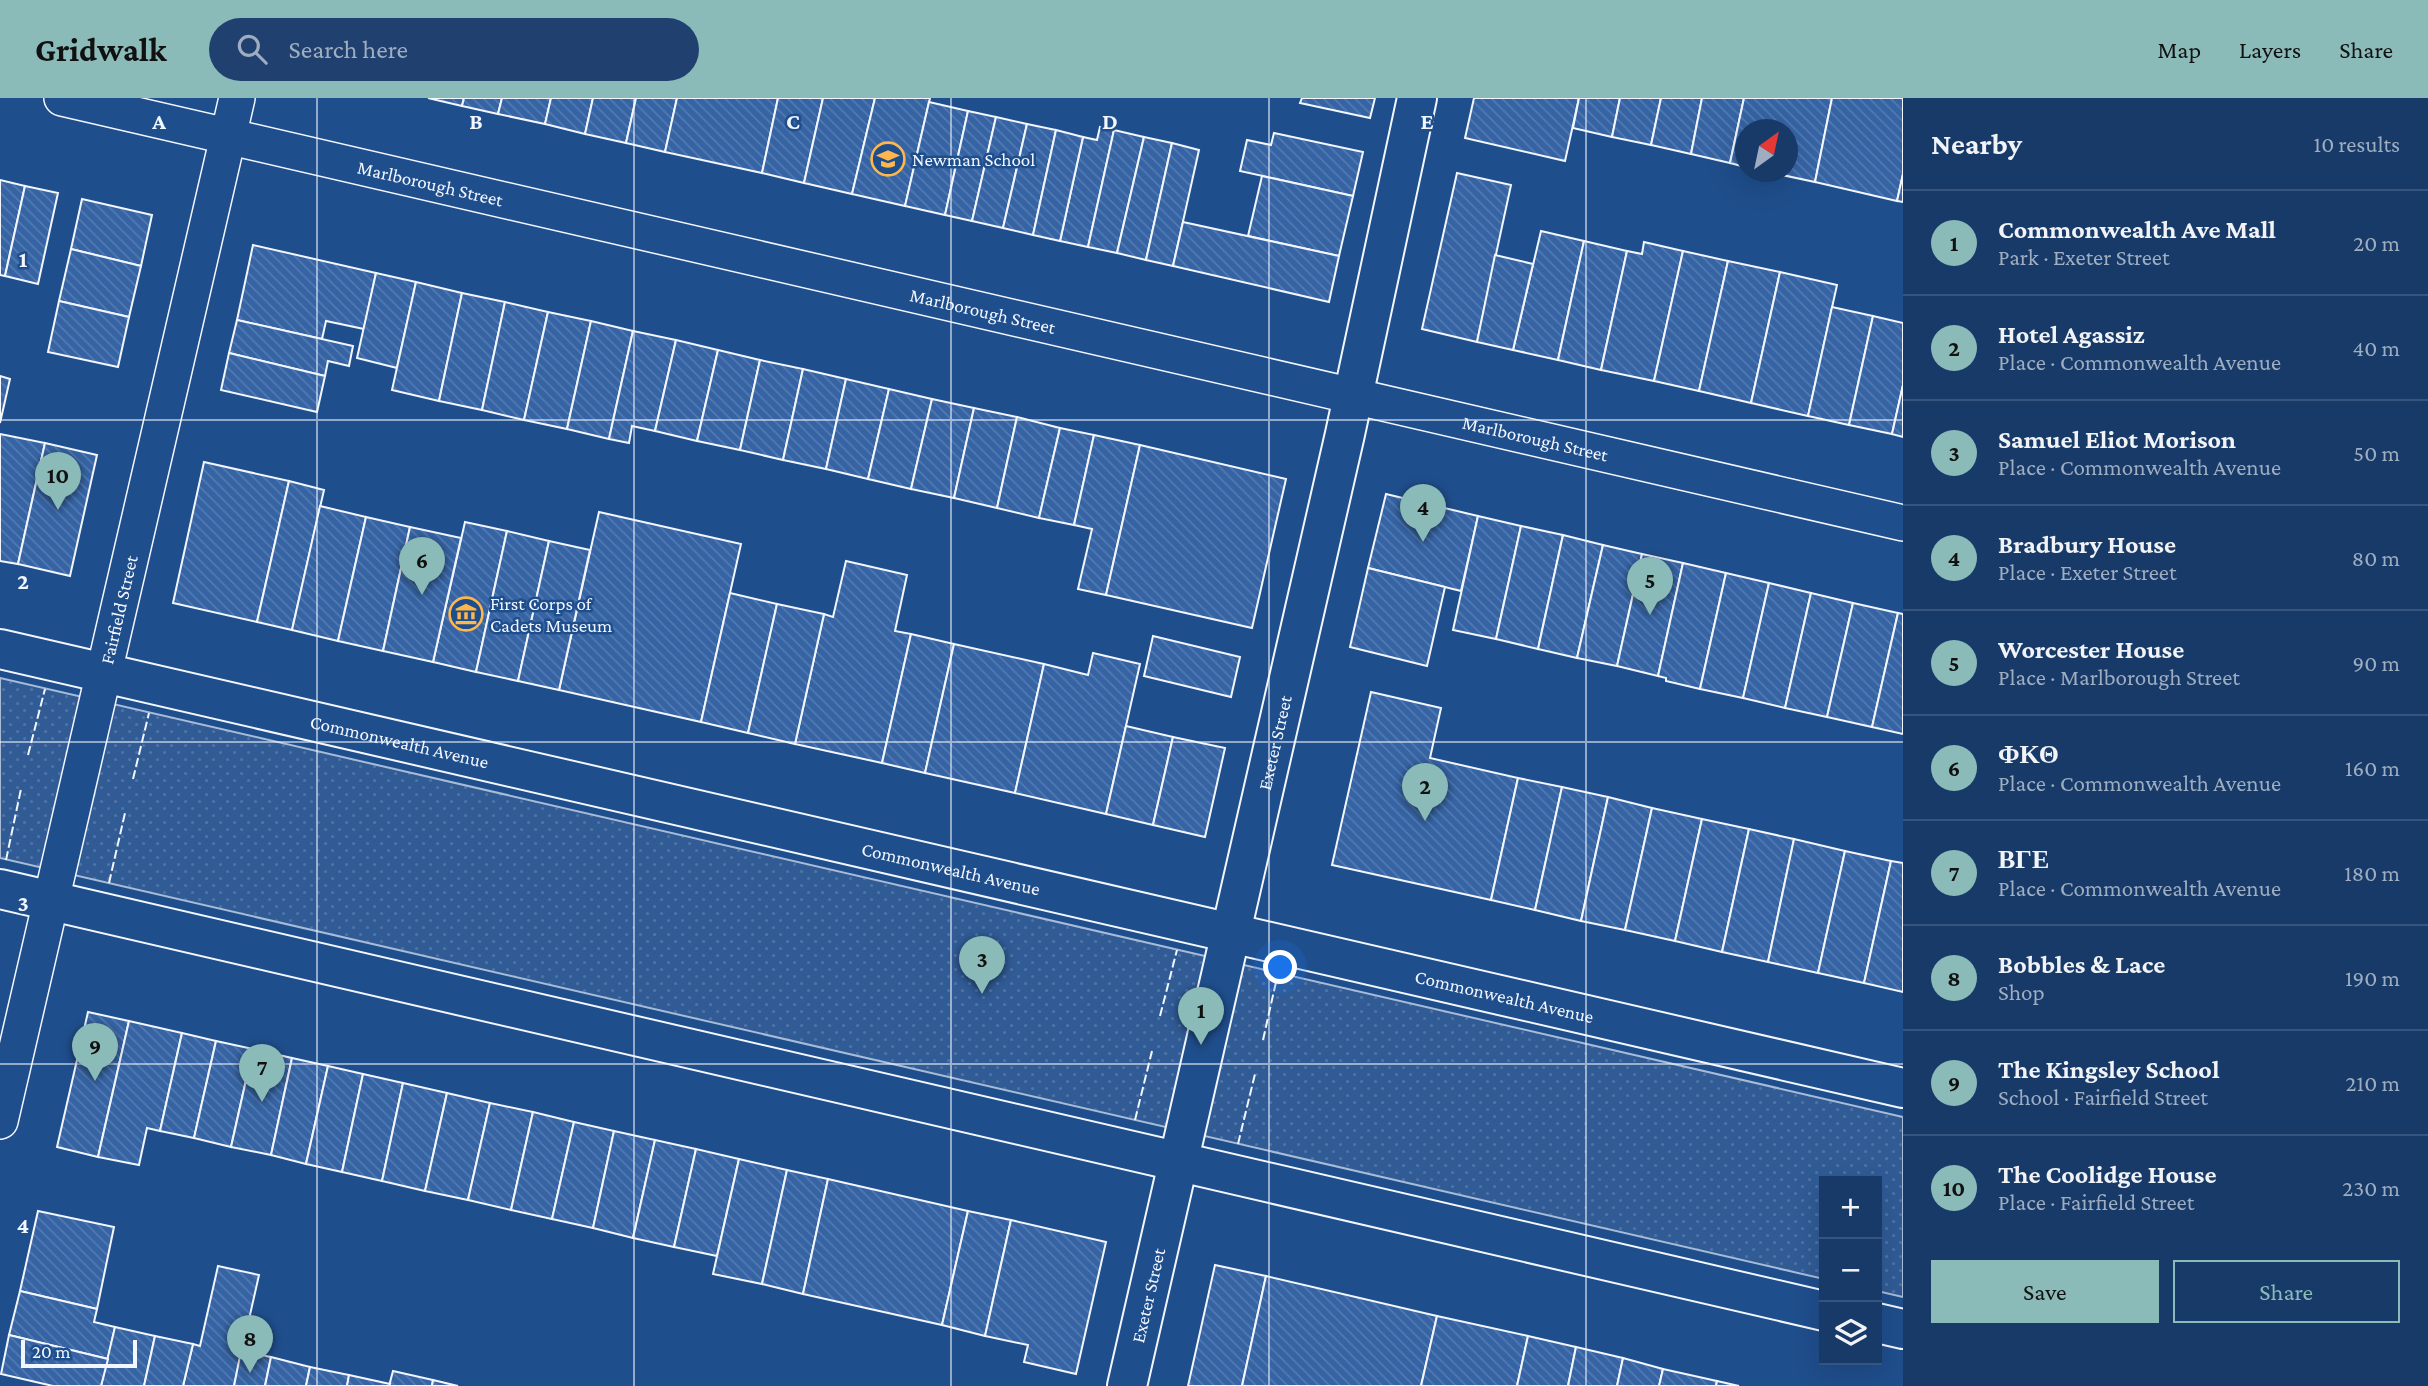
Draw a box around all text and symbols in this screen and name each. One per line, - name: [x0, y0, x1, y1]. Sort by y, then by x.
- search box: [209, 18, 699, 81]
- icon: search: [233, 30, 271, 68]
- text: Gridwalk: [35, 31, 167, 68]
- text: Search here: [289, 35, 408, 64]
- text: Map: [2157, 36, 2201, 63]
- text: Layers: [2239, 36, 2301, 63]
- text: Share: [2339, 36, 2393, 63]
- text: A: [151, 108, 166, 134]
- text: B: [469, 108, 483, 134]
- text: C: [786, 108, 800, 134]
- text: D: [1102, 108, 1118, 134]
- text: E: [1420, 108, 1434, 134]
- north arrow: [1735, 119, 1798, 182]
- text: Nearby: [1931, 127, 2022, 160]
- text: 10 results: [2314, 131, 2400, 157]
- school or university icon: Newman School: [869, 140, 907, 178]
- place label: Newman School: [912, 149, 1035, 170]
- street label: Marlborough Street: [355, 156, 506, 210]
- text: Commonwealth Ave Mall: [1998, 215, 2276, 244]
- text: 1: [1950, 230, 1958, 256]
- text: 20 m: [2353, 230, 2400, 256]
- text: Park · Exeter Street: [1998, 244, 2170, 270]
- text: 1: [19, 246, 28, 272]
- street label: Marlborough Street: [908, 284, 1058, 338]
- text: Hotel Agassiz: [1998, 320, 2145, 349]
- text: 2: [1948, 335, 1960, 361]
- text: 40 m: [2352, 335, 2400, 361]
- text: Place · Commonwealth Avenue: [1998, 349, 2281, 375]
- street label: Marlborough Street: [1460, 411, 1611, 465]
- text: Samuel Eliot Morison: [1998, 425, 2236, 454]
- text: 3: [1948, 440, 1960, 466]
- text: 50 m: [2353, 440, 2400, 466]
- pin: 10: [35, 452, 81, 510]
- text: Place · Commonwealth Avenue: [1998, 454, 2281, 480]
- pin: 4: [1400, 484, 1446, 542]
- text: Bradbury House: [1998, 530, 2176, 559]
- pin: 6: [399, 537, 445, 595]
- text: 4: [1948, 545, 1960, 571]
- text: 80 m: [2352, 545, 2400, 571]
- street label: Fairfield Street: [96, 552, 141, 666]
- pin: 5: [1627, 557, 1673, 615]
- text: Place · Exeter Street: [1998, 559, 2177, 585]
- text: 2: [17, 568, 29, 594]
- place label: First Corps of Cadets Museum: [490, 593, 612, 636]
- museum icon: First Corps of Cadets Museum: [447, 595, 485, 633]
- text: Worcester House: [1998, 635, 2184, 664]
- text: 5: [1948, 650, 1960, 676]
- text: 90 m: [2353, 650, 2400, 676]
- text: Place · Marlborough Street: [1998, 664, 2240, 690]
- street label: Exeter Street: [1253, 693, 1295, 792]
- street label: Commonwealth Avenue: [308, 710, 491, 772]
- text: ΦΚΘ: [1998, 740, 2059, 769]
- text: 6: [1948, 755, 1960, 781]
- text: 160 m: [2345, 755, 2400, 781]
- pin: 2: [1402, 763, 1448, 821]
- text: Place · Commonwealth Avenue: [1998, 770, 2281, 796]
- street label: Commonwealth Avenue: [860, 838, 1042, 899]
- text: ΒΓΕ: [1998, 845, 2049, 874]
- text: 7: [1948, 860, 1960, 886]
- text: 180 m: [2344, 860, 2400, 886]
- text: Place · Commonwealth Avenue: [1998, 875, 2281, 901]
- text: 3: [17, 890, 29, 916]
- pin: 3: [959, 936, 1005, 994]
- your location: [1263, 950, 1297, 984]
- text: Bobbles & Lace: [1998, 950, 2165, 979]
- street label: Commonwealth Avenue: [1413, 965, 1596, 1027]
- text: 8: [1947, 965, 1961, 991]
- text: 190 m: [2345, 965, 2400, 991]
- text: Shop: [1998, 979, 2045, 1005]
- pin: 1: [1178, 987, 1224, 1045]
- pin: 9: [72, 1023, 118, 1081]
- pin: 7: [239, 1044, 285, 1102]
- text: The Kingsley School: [1998, 1055, 2219, 1084]
- text: 9: [1948, 1070, 1960, 1096]
- text: 210 m: [2346, 1070, 2400, 1096]
- text: School · Fairfield Street: [1998, 1084, 2208, 1110]
- text: The Coolidge House: [1998, 1160, 2216, 1189]
- text: 10: [1943, 1175, 1965, 1201]
- text: 230 m: [2342, 1175, 2400, 1201]
- map controls: [1819, 1176, 1882, 1365]
- button: +: [1819, 1176, 1882, 1239]
- text: Place · Fairfield Street: [1998, 1189, 2194, 1215]
- text: 4: [17, 1212, 29, 1238]
- button: −: [1819, 1239, 1882, 1302]
- street label: Exeter Street: [1127, 1245, 1169, 1345]
- button: Save: [1931, 1260, 2159, 1323]
- button: Share: [2173, 1260, 2400, 1323]
- button: layers: [1819, 1302, 1882, 1365]
- pin: 8: [227, 1315, 273, 1373]
- scale bar: [21, 1337, 136, 1369]
- text: 20 m: [32, 1341, 71, 1362]

